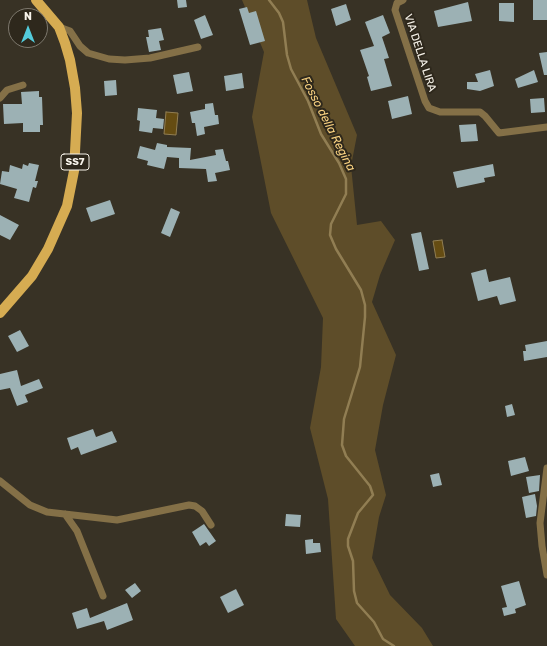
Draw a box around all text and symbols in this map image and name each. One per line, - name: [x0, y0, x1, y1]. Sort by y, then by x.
- north arrow: [8, 8, 48, 48]
- text: N: [24, 10, 32, 23]
- street label: VIA DELLA LIRA: [401, 13, 439, 93]
- water label: Fosso della Regina: [298, 74, 358, 174]
- road number: SS7: [61, 154, 89, 170]

